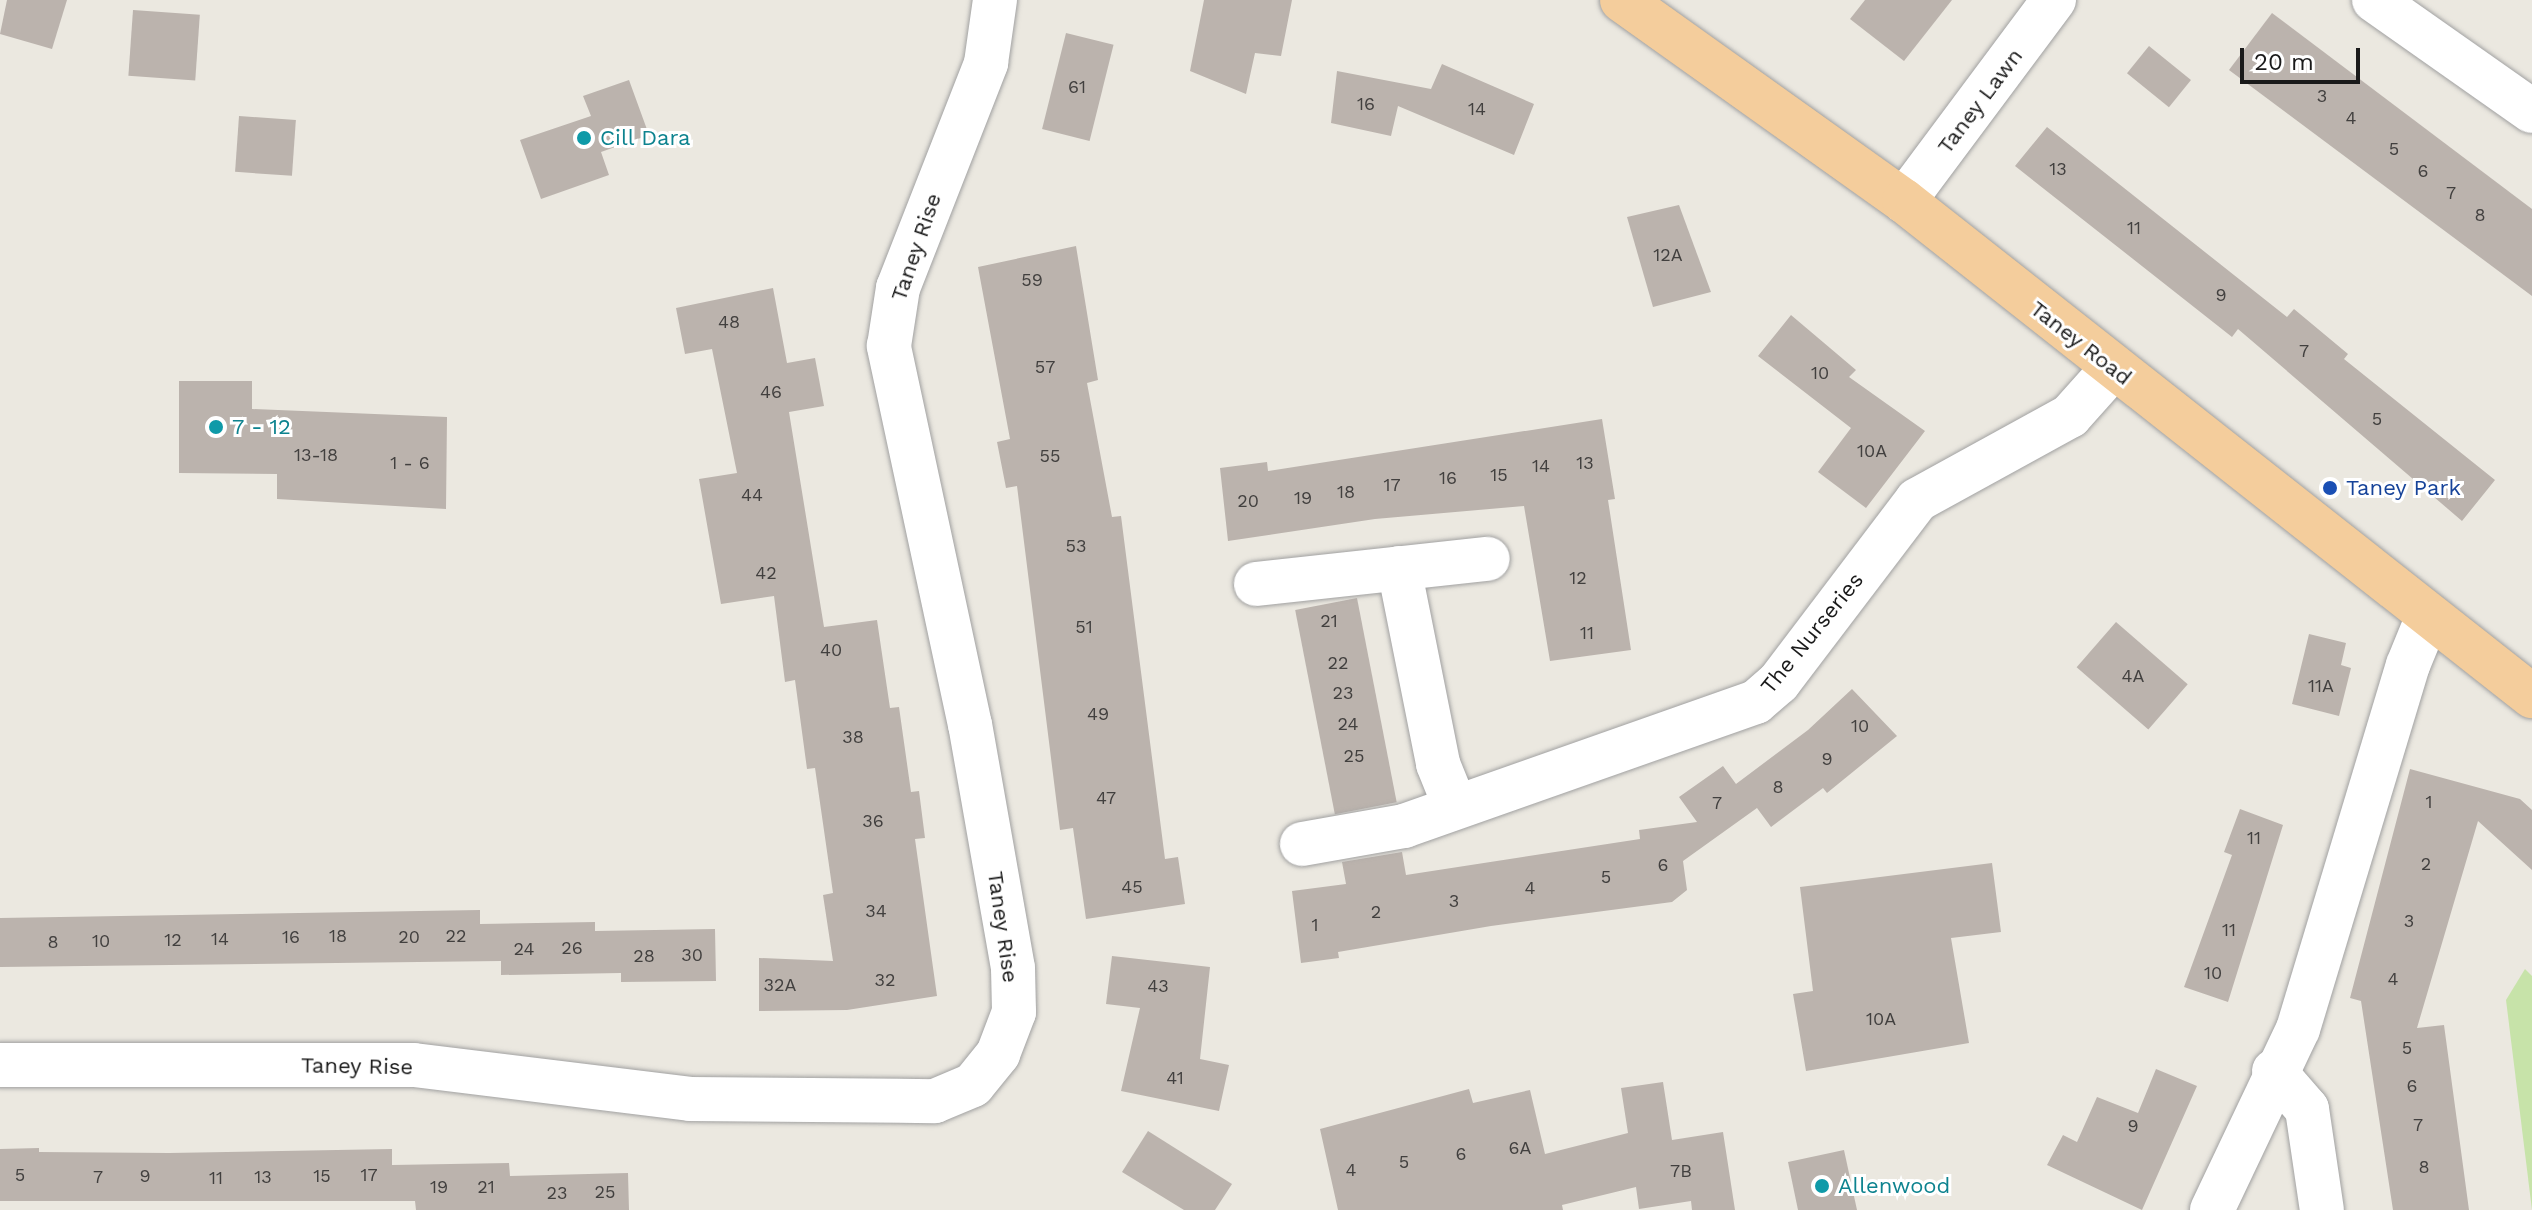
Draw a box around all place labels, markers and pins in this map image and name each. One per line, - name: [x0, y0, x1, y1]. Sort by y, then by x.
- place label: Cill Dara: [600, 125, 691, 151]
- marker: Cill Dara: [575, 129, 593, 147]
- place label: 7 - 12: [232, 414, 292, 440]
- marker: 7 - 12: [207, 418, 225, 436]
- place label: Taney Park: [2346, 475, 2461, 501]
- marker: Taney Park: [2321, 479, 2339, 497]
- place label: Allenwood: [1838, 1173, 1950, 1199]
- marker: Allenwood: [1813, 1177, 1831, 1195]

